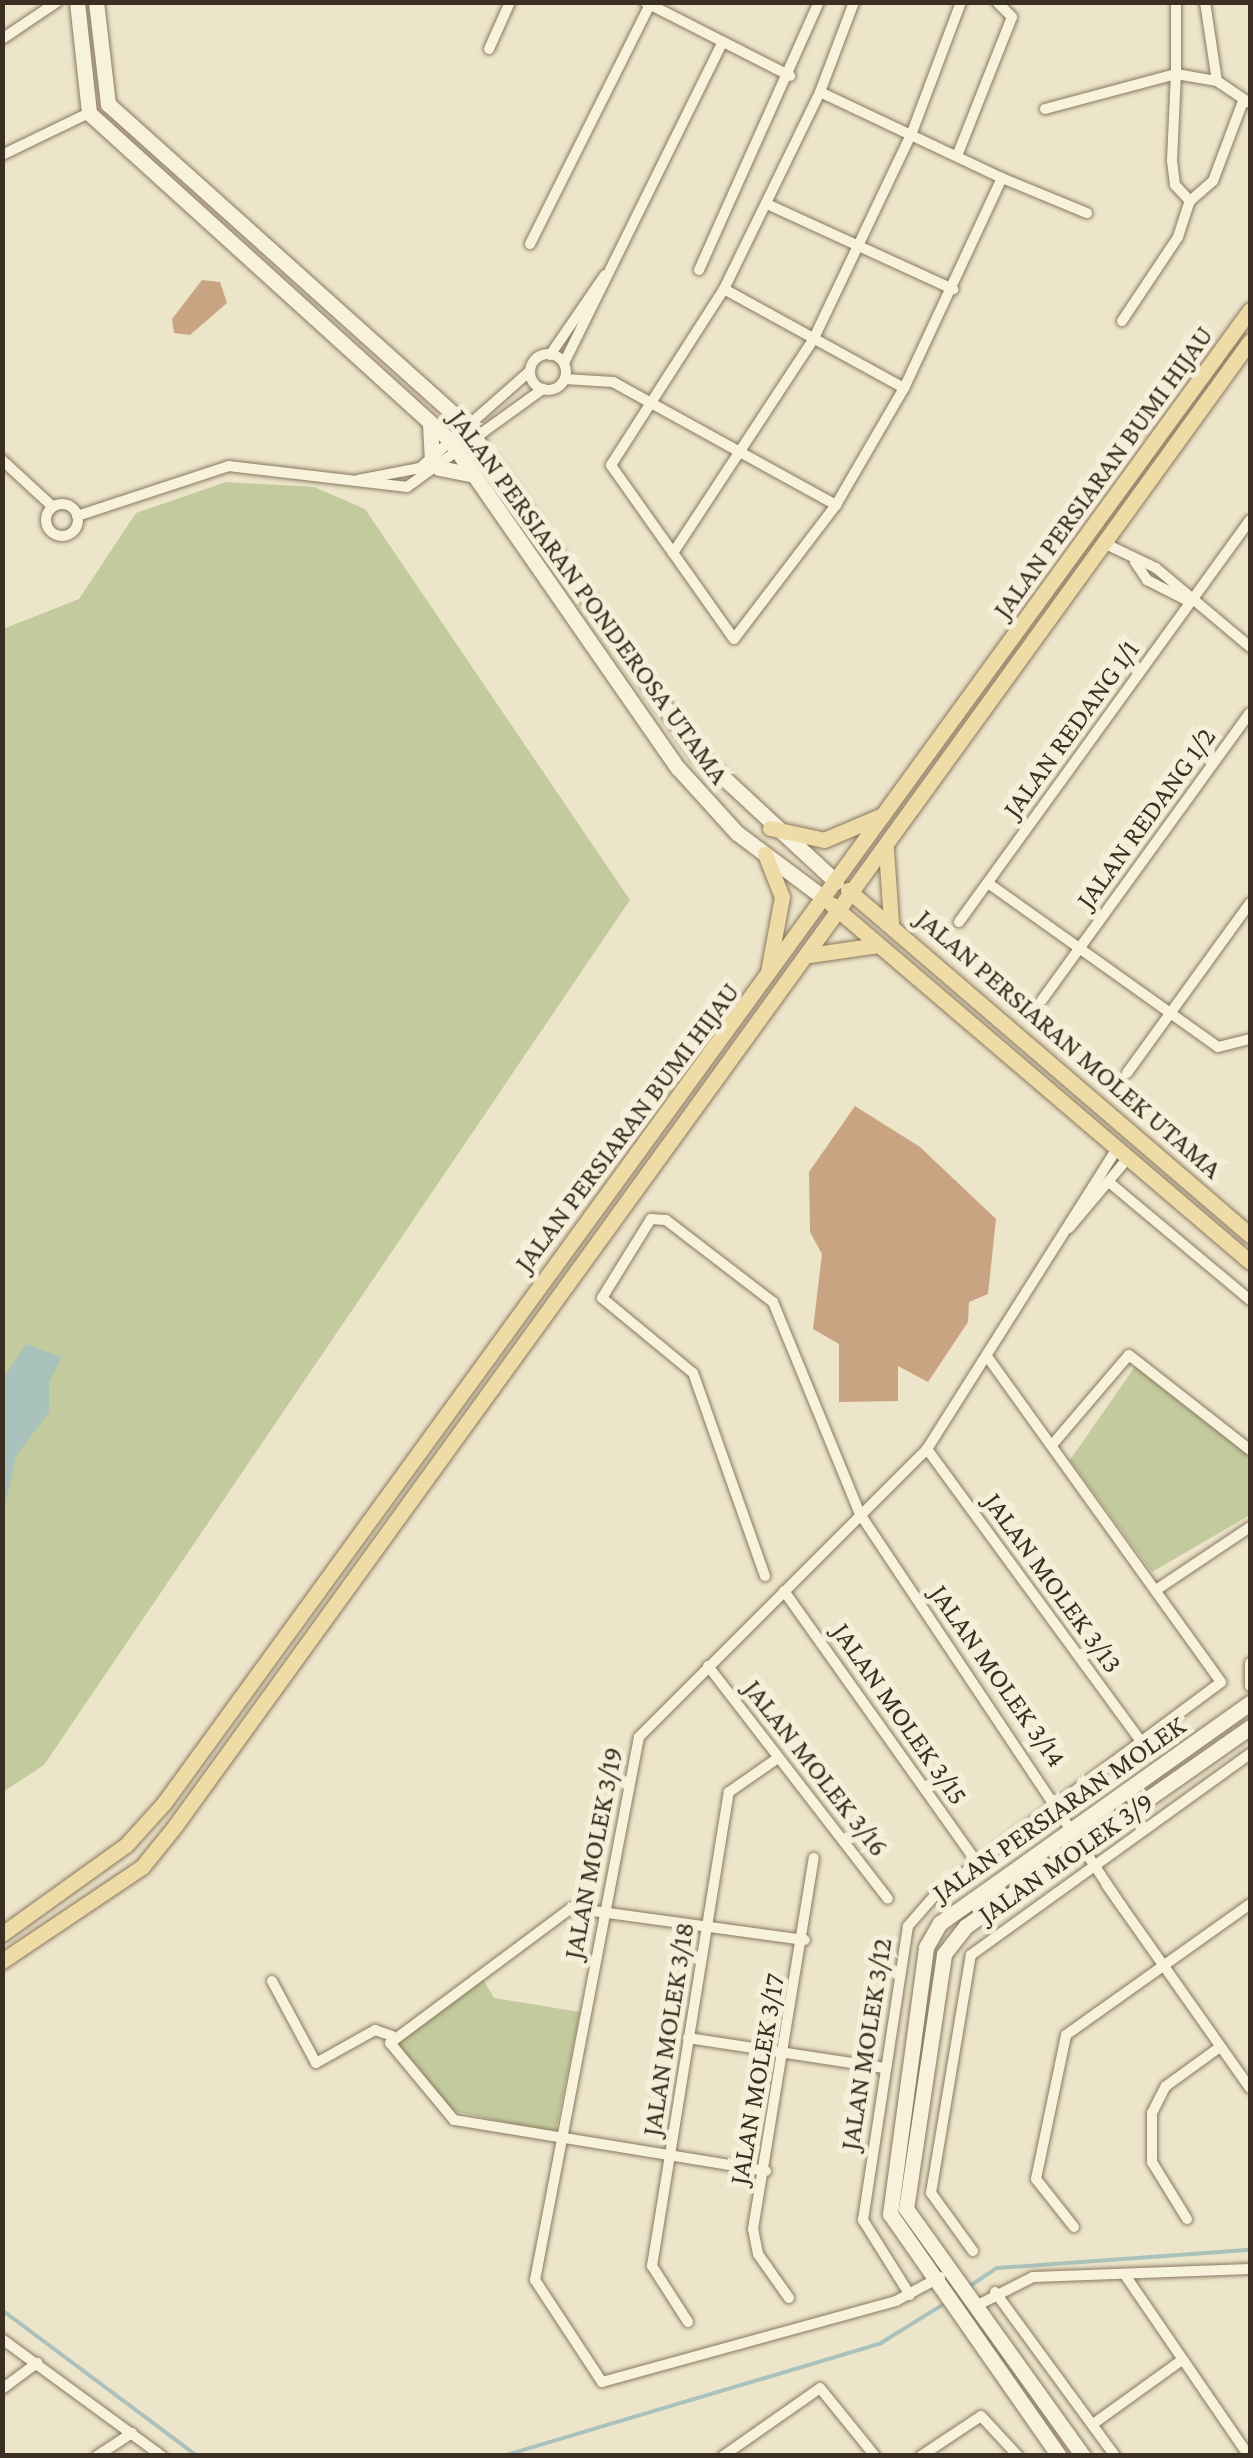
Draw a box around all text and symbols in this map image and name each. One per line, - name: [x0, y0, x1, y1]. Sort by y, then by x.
- street label: JALAN PERSIARAN BUMI HIJAU: [986, 319, 1220, 625]
- street label: JALAN PERSIARAN PONDEROSA UTAMA: [442, 403, 736, 791]
- street label: JALAN REDANG 1/1: [995, 634, 1147, 824]
- street label: JALAN REDANG 1/2: [1069, 721, 1223, 915]
- street label: JALAN PERSIARAN MOLEK UTAMA: [909, 902, 1229, 1186]
- street label: JALAN PERSIARAN BUMI HIJAU: [507, 976, 747, 1278]
- street label: JALAN MOLEK 3/13: [976, 1486, 1130, 1680]
- street label: JALAN MOLEK 3/14: [922, 1578, 1074, 1774]
- street label: JALAN MOLEK 3/15: [825, 1617, 975, 1811]
- street label: JALAN MOLEK 3/16: [737, 1673, 895, 1863]
- street label: JALAN PERSIARAN MOLEK: [926, 1709, 1192, 1909]
- street label: JALAN MOLEK 3/19: [556, 1744, 630, 1962]
- street label: JALAN MOLEK 3/9: [972, 1785, 1160, 1931]
- street label: JALAN MOLEK 3/18: [635, 1920, 701, 2138]
- street label: JALAN MOLEK 3/12: [833, 1936, 899, 2152]
- street label: JALAN MOLEK 3/17: [722, 1971, 792, 2187]

